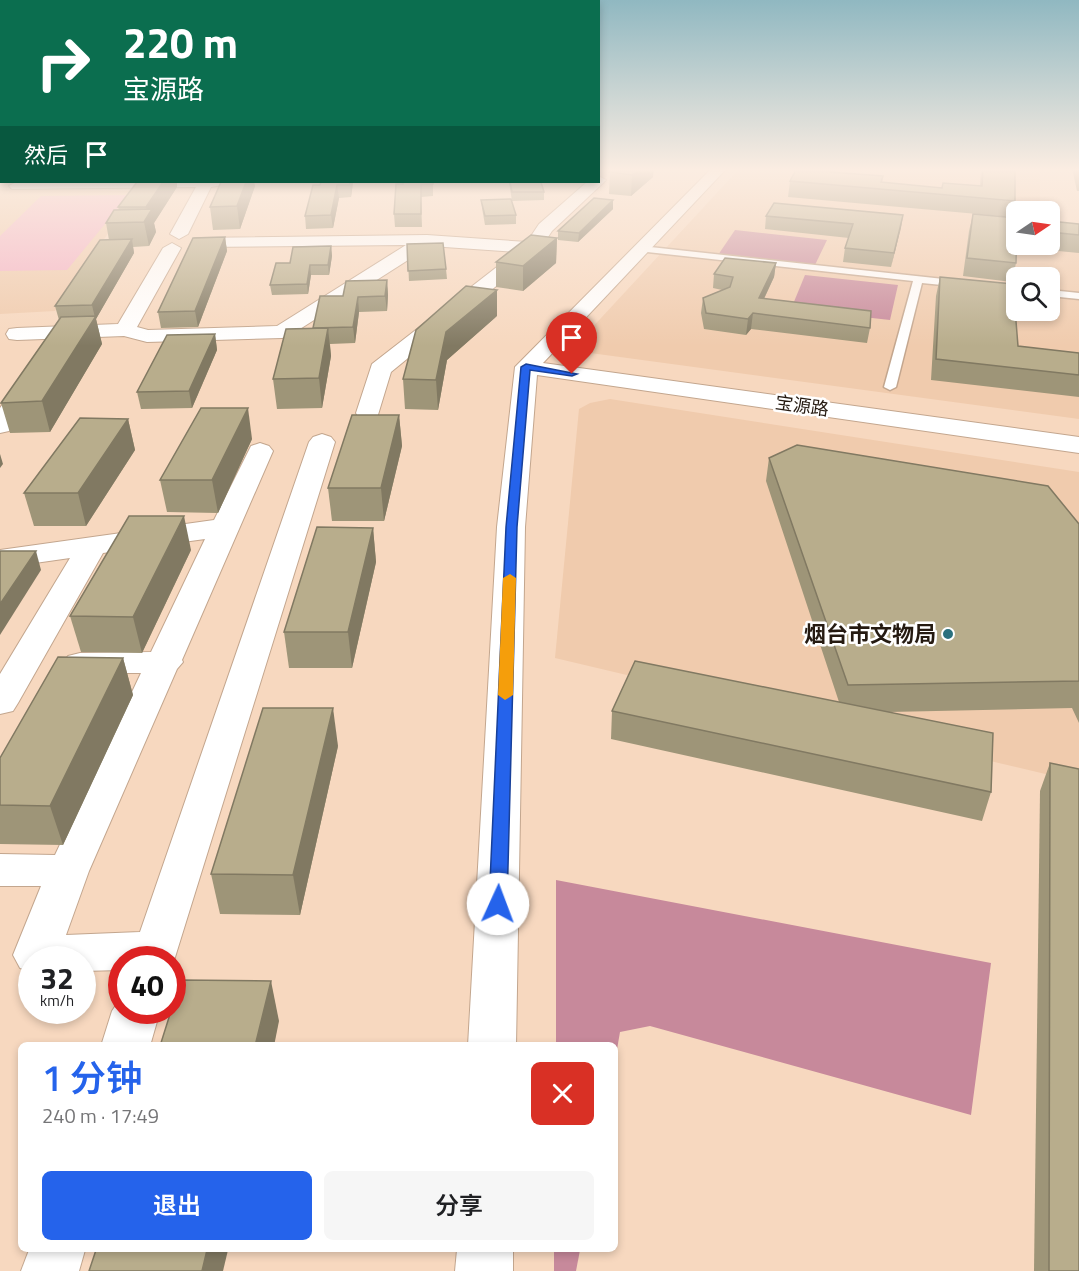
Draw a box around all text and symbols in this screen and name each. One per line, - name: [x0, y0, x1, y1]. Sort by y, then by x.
- text: 220 m: [123, 10, 238, 74]
- icon: right: [24, 24, 102, 102]
- text: 宝源路: [123, 68, 204, 109]
- text: 然后: [24, 138, 68, 172]
- icon: arrive: [80, 138, 113, 171]
- north arrow: [1006, 201, 1060, 255]
- map controls: [1006, 201, 1060, 321]
- button: search: [1006, 267, 1060, 321]
- pin: [546, 312, 597, 374]
- icon: arrive: [555, 321, 588, 354]
- street label: 宝源路: [773, 388, 831, 423]
- place label: 烟台市文物局: [804, 617, 936, 651]
- marker: 烟台市文物局: [941, 627, 955, 641]
- position arrow: [466, 872, 530, 936]
- speed limit sign: 40: [108, 946, 186, 1024]
- text: 32: [40, 955, 74, 1001]
- text: km/h: [40, 989, 74, 1012]
- text: 1 分钟: [42, 1050, 142, 1105]
- button: close: [531, 1062, 594, 1125]
- text: 240 m · 17:49: [42, 1100, 159, 1131]
- button: 退出: [42, 1171, 312, 1240]
- button: 分享: [324, 1171, 594, 1240]

